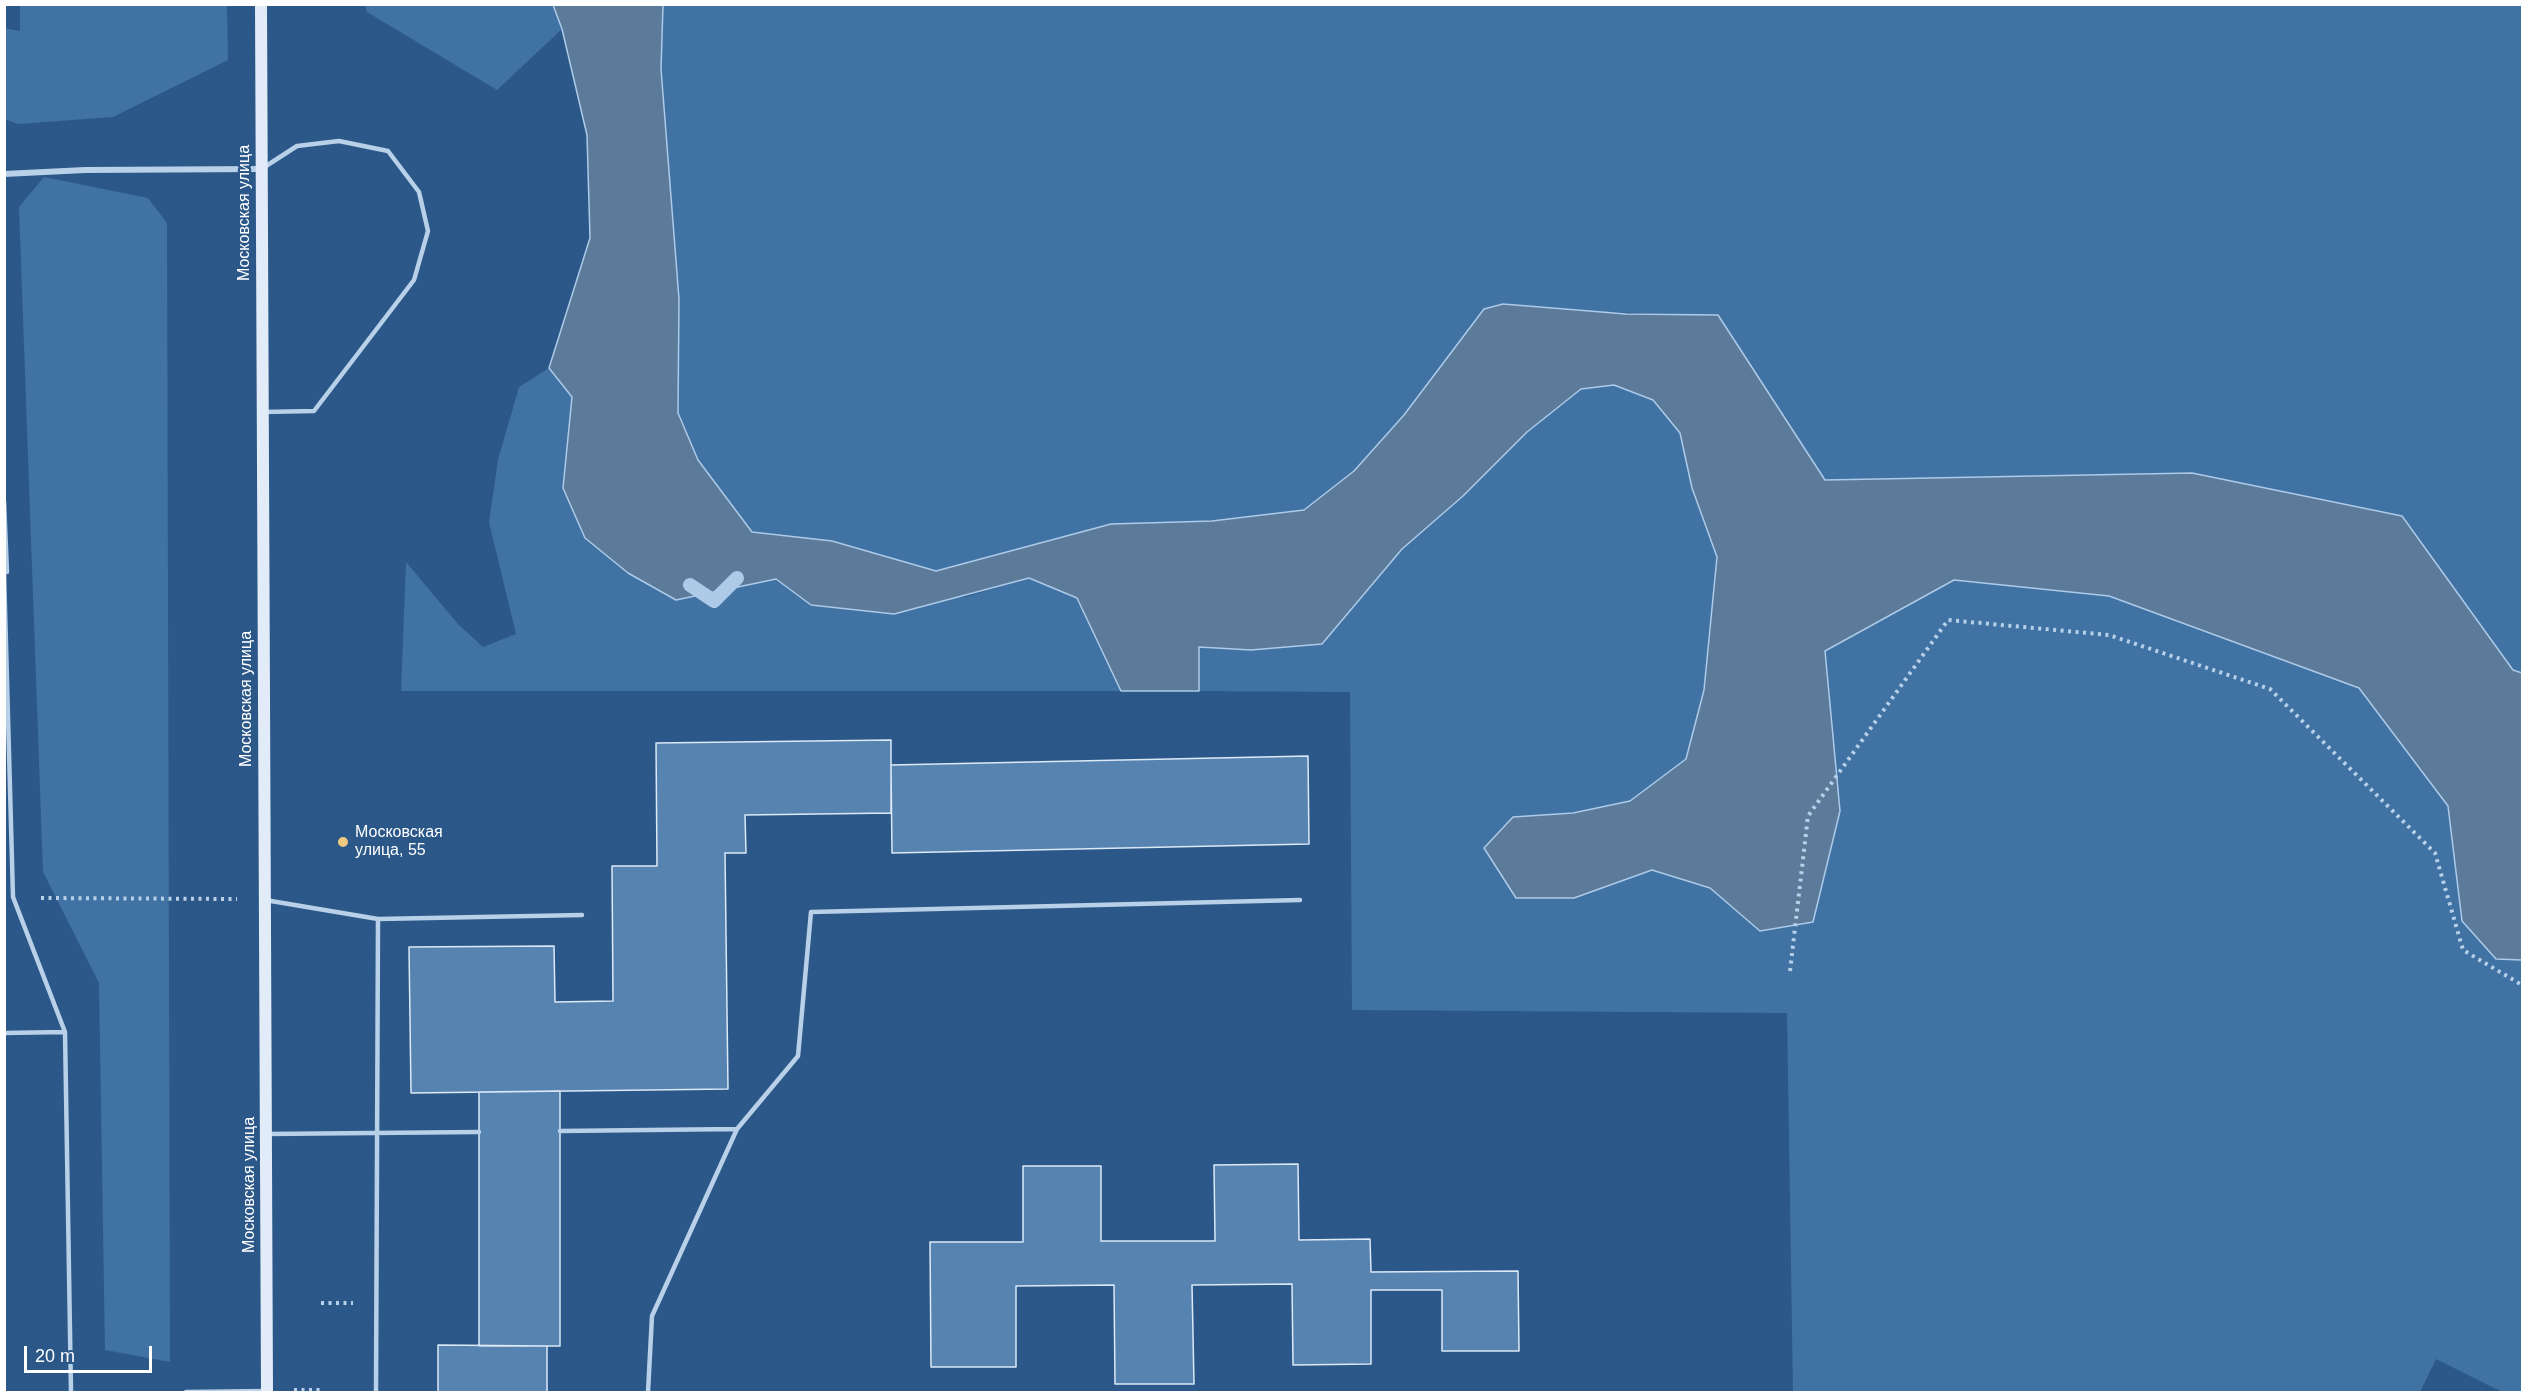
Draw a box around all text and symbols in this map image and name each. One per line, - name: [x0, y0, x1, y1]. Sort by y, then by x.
- street label: Московская улица: [235, 145, 255, 281]
- street label: Московская улица: [237, 631, 257, 767]
- place label: Московская улица, 55: [355, 823, 443, 861]
- marker: Московская улица, 55: [336, 835, 350, 849]
- street label: Московская улица: [240, 1117, 260, 1253]
- scale bar: [27, 1334, 154, 1372]
- text: 20 m: [35, 1346, 75, 1366]

